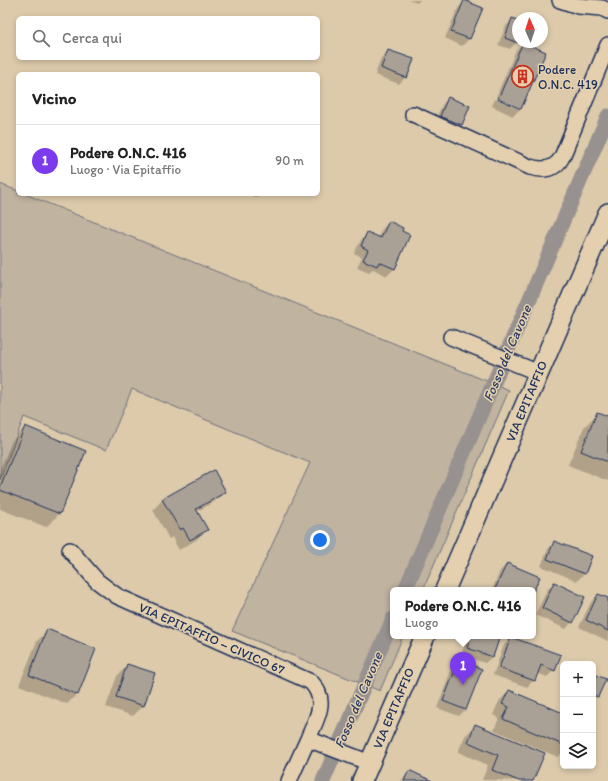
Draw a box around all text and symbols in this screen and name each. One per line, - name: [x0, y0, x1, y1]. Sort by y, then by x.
- north arrow: [512, 12, 548, 48]
- search box: [16, 16, 320, 60]
- icon: search: [30, 27, 52, 49]
- text: Cerca qui: [62, 29, 122, 47]
- place label: Podere O.N.C. 419: [538, 62, 598, 92]
- building icon: Podere O.N.C. 419: [509, 63, 535, 89]
- text: Vicino: [32, 88, 76, 108]
- text: Podere O.N.C. 416: [70, 144, 186, 162]
- text: 1: [42, 153, 48, 168]
- text: 90 m: [275, 153, 304, 168]
- text: Luogo · Via Epitaffio: [70, 162, 181, 177]
- water label: Fosso del Cavone: [480, 301, 536, 404]
- street label: VIA EPITAFFIO: [503, 358, 550, 444]
- your location: [310, 530, 330, 550]
- popup: [390, 587, 536, 639]
- text: Podere O.N.C. 416: [405, 597, 521, 615]
- street label: VIA EPITAFFIO – CIVICO 67: [137, 599, 287, 678]
- text: Luogo: [405, 615, 438, 630]
- water label: Fosso del Cavone: [331, 648, 387, 751]
- pin: 1: [450, 652, 476, 685]
- map controls: [560, 661, 596, 769]
- button: +: [560, 661, 596, 697]
- street label: VIA EPITAFFIO: [370, 665, 417, 751]
- button: −: [560, 697, 596, 733]
- button: layers: [560, 733, 596, 769]

